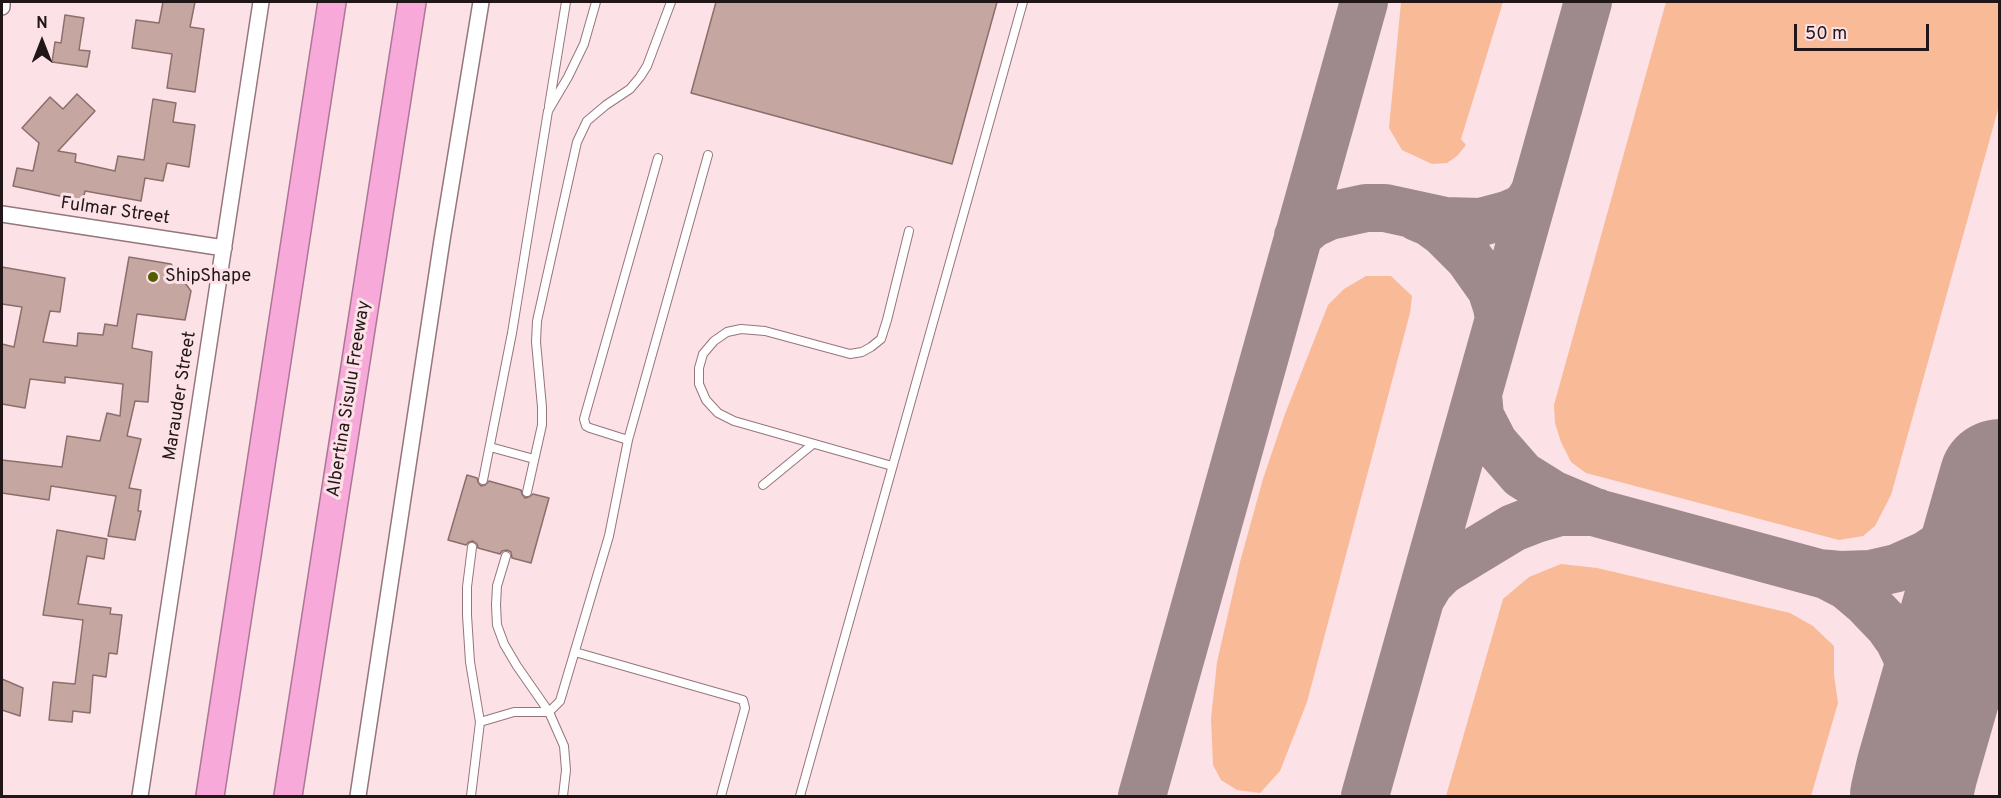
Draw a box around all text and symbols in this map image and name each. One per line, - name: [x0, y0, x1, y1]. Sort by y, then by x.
- north arrow: [12, 12, 72, 72]
- scale bar: [1797, 12, 1932, 50]
- text: N: [36, 14, 48, 34]
- text: 50 m: [1805, 23, 1847, 46]
- street label: Fulmar Street: [59, 194, 171, 230]
- place label: ShipShape: [165, 266, 251, 288]
- marker: ShipShape: [146, 270, 160, 284]
- street label: Albertina Sisulu Freeway: [324, 299, 376, 499]
- street label: Marauder Street: [160, 330, 202, 462]

